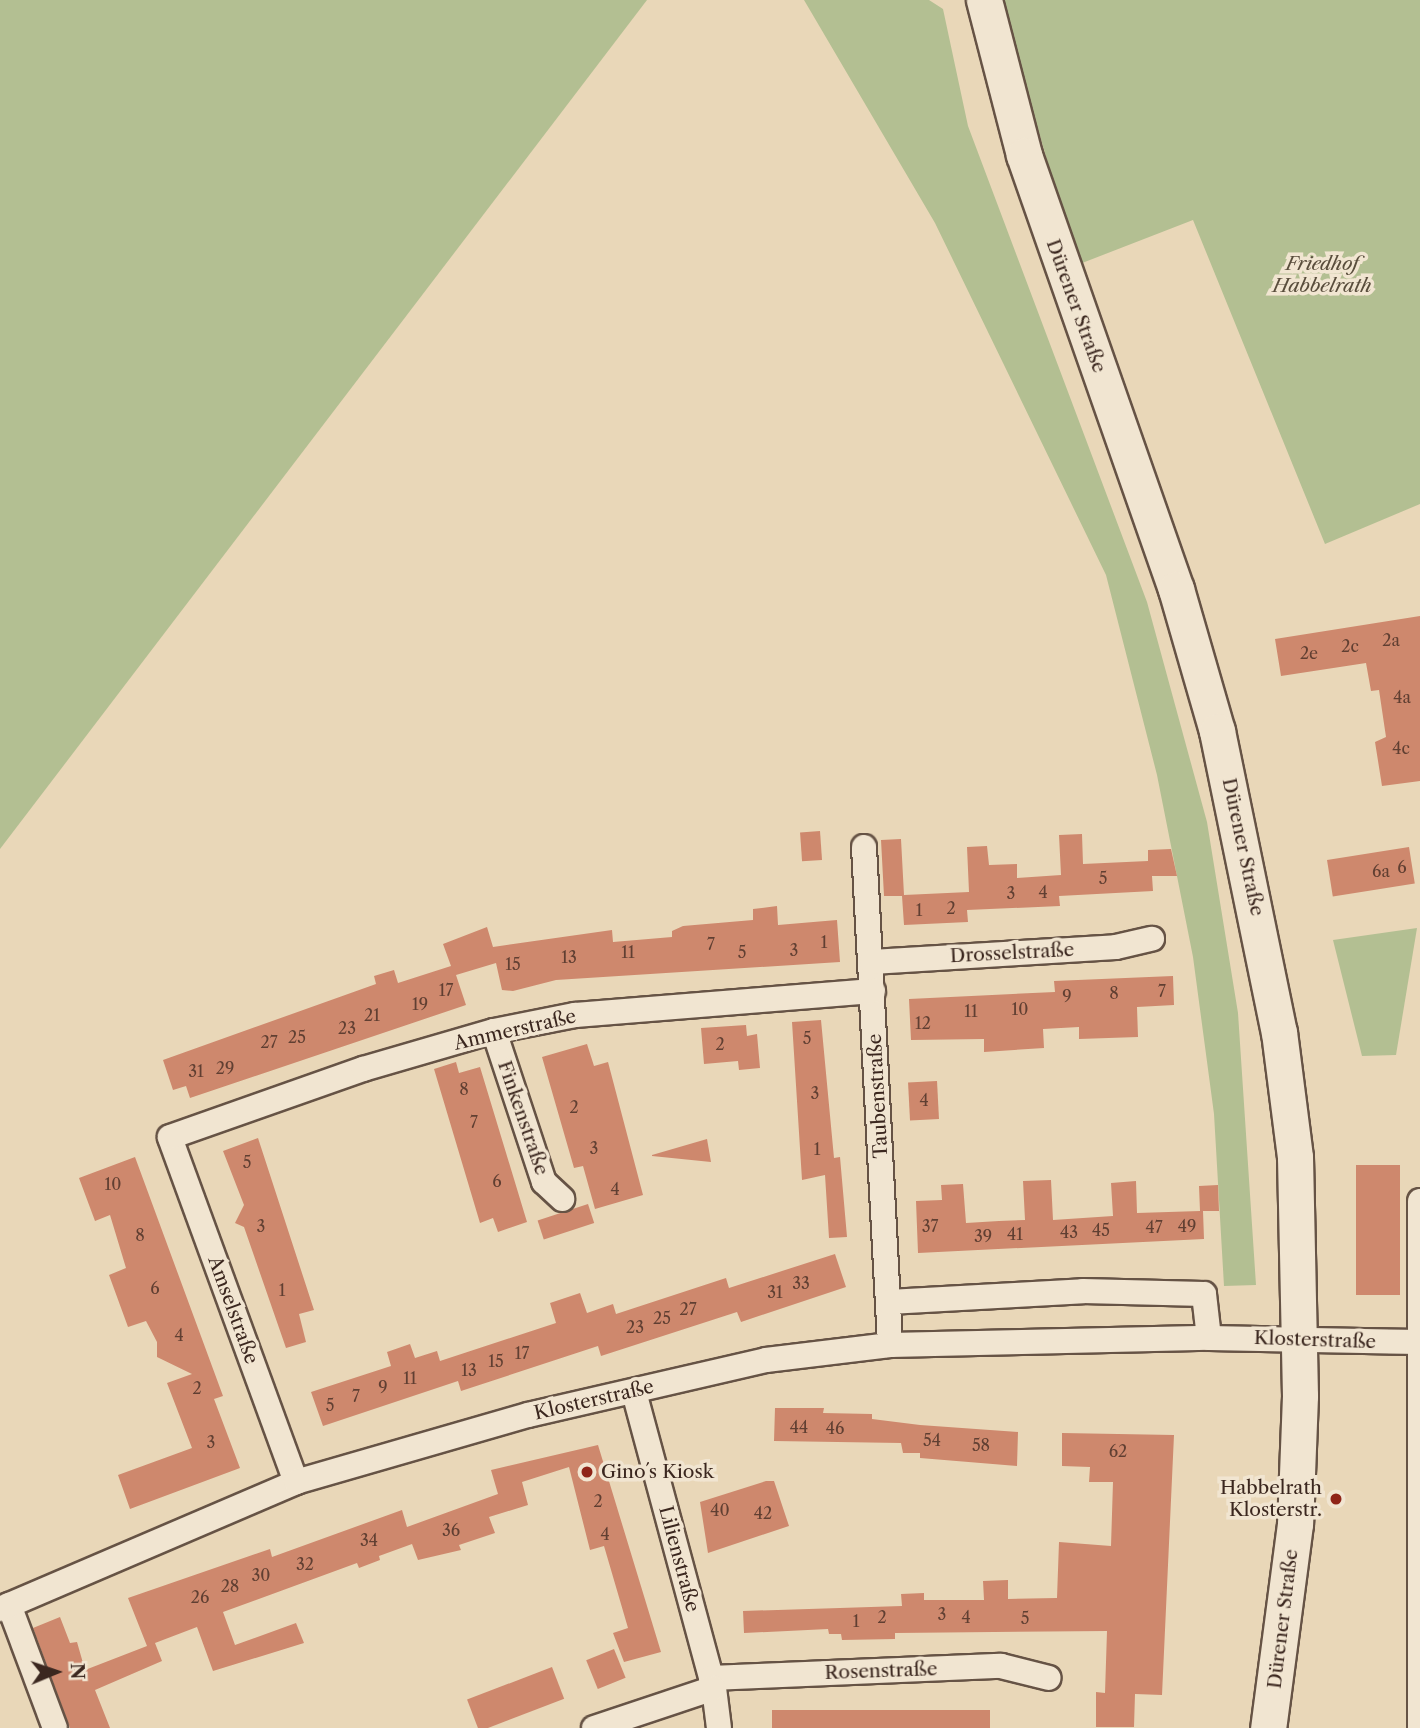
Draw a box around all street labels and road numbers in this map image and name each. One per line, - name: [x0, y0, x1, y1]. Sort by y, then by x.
- street label: Dürener Straße: [1041, 236, 1111, 376]
- street label: Dürener Straße: [1217, 776, 1269, 918]
- street label: Drosselstraße: [949, 938, 1075, 968]
- street label: Ammerstraße: [452, 1005, 578, 1055]
- street label: Taubenstraße: [863, 1033, 893, 1159]
- street label: Finkenstraße: [493, 1058, 553, 1178]
- street label: Amselstraße: [203, 1253, 263, 1367]
- street label: Klosterstraße: [1254, 1326, 1376, 1354]
- street label: Klosterstraße: [532, 1375, 656, 1425]
- street label: Lilienstraße: [654, 1503, 704, 1615]
- street label: Dürener Straße: [1263, 1548, 1303, 1690]
- street label: Rosenstraße: [824, 1658, 938, 1684]

